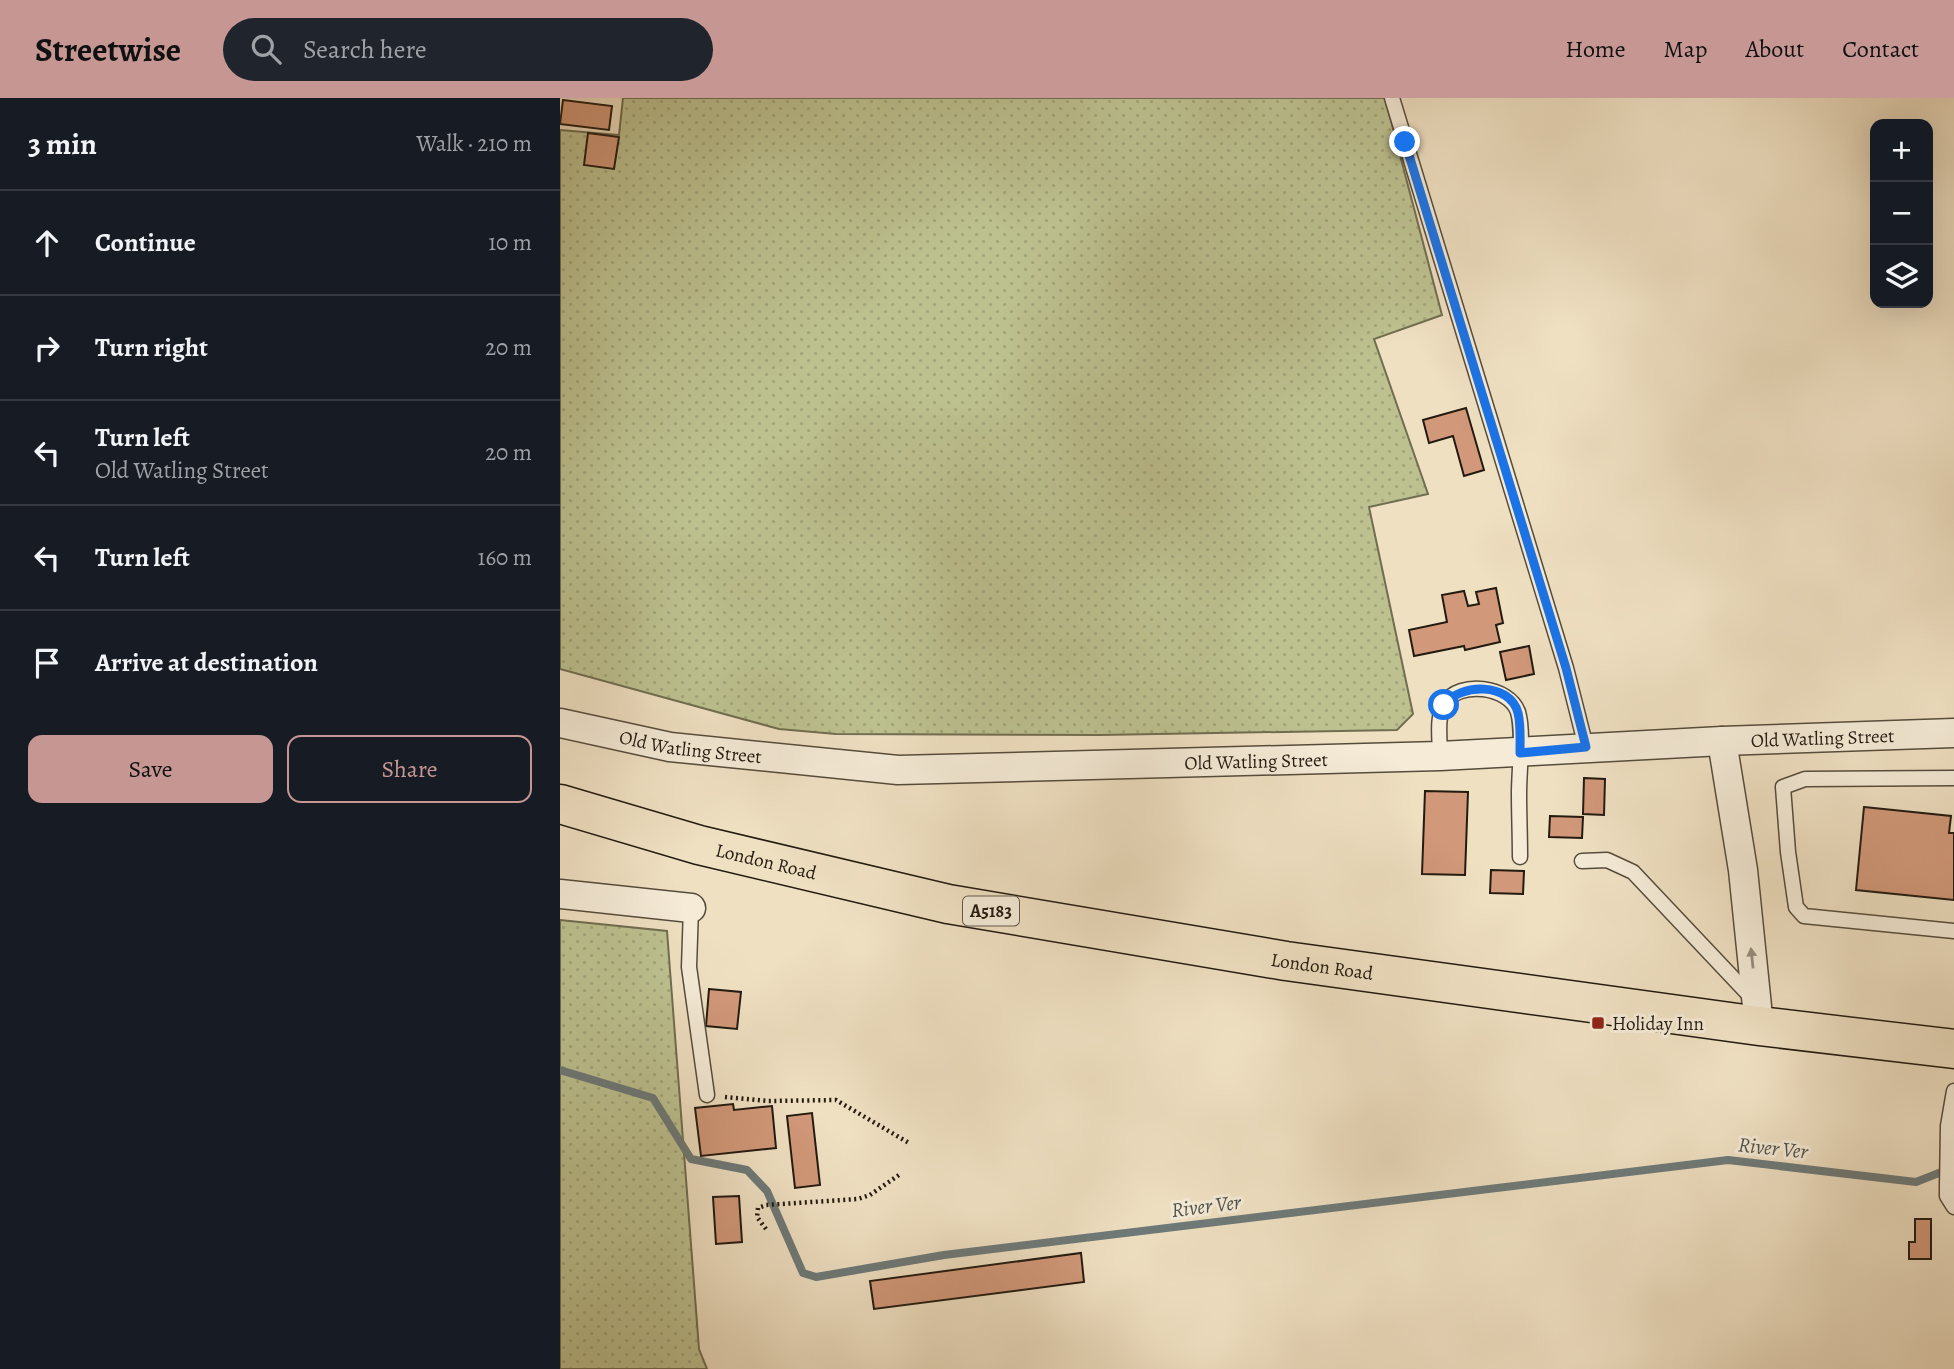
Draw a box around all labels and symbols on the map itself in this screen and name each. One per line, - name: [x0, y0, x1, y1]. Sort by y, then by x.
- route end: [1389, 126, 1420, 157]
- route start: [1428, 689, 1459, 720]
- street label: Old Watling Street: [1750, 723, 1895, 754]
- street label: Old Watling Street: [617, 724, 763, 770]
- street label: Old Watling Street: [1184, 747, 1328, 777]
- street label: London Road: [713, 837, 820, 887]
- road number: A5183: [963, 896, 1019, 926]
- street label: London Road: [1269, 947, 1376, 987]
- one-way arrow: [1747, 947, 1758, 969]
- place label: Holiday Inn: [1612, 1011, 1704, 1037]
- marker: Holiday Inn: [1590, 1015, 1606, 1031]
- water label: River Ver: [1737, 1130, 1810, 1166]
- water label: River Ver: [1170, 1188, 1243, 1224]

